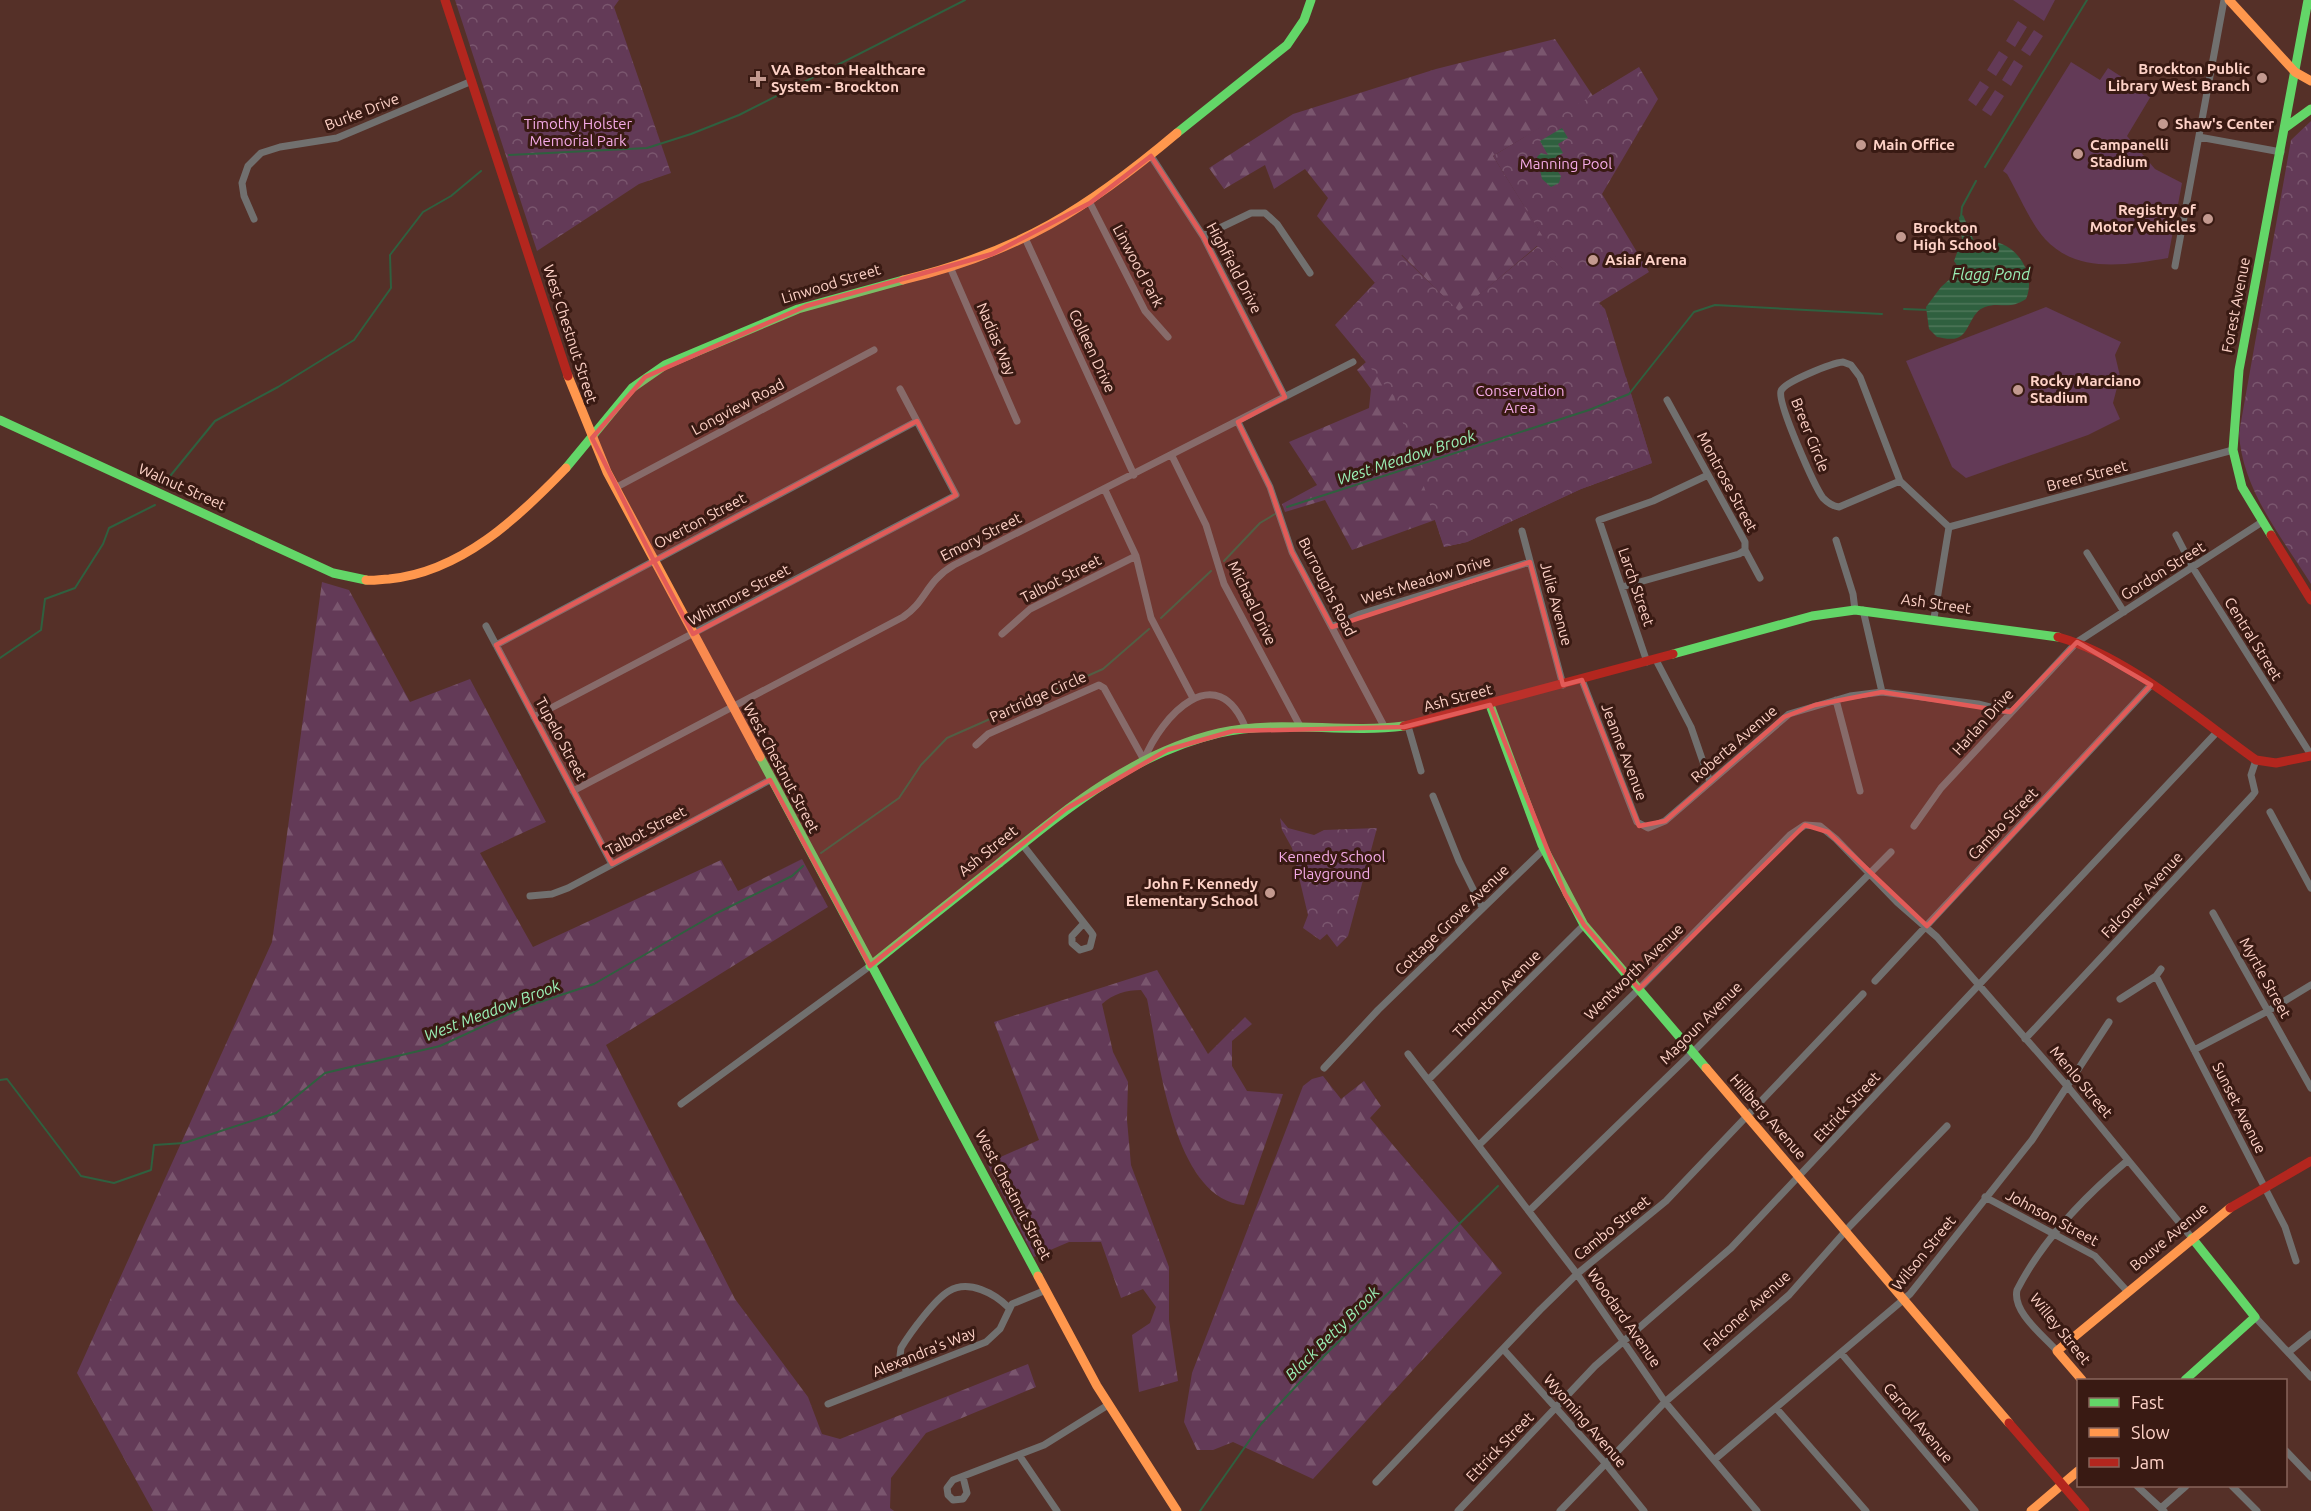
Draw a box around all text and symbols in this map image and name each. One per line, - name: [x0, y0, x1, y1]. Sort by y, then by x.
- place label: Brockton Public Library West Branch: [2108, 60, 2250, 94]
- place label: VA Boston Healthcare System - Brockton: [771, 61, 926, 95]
- marker: VA Boston Healthcare System - Brockton: [749, 70, 767, 88]
- marker: Brockton Public Library West Branch: [2255, 71, 2269, 85]
- street label: Burke Drive: [322, 90, 401, 133]
- park label: Timothy Holster Memorial Park: [524, 115, 633, 149]
- place label: Shaw's Center: [2175, 115, 2275, 132]
- marker: Shaw's Center: [2156, 117, 2170, 131]
- place label: Main Office: [1873, 136, 1955, 153]
- place label: Campanelli Stadium: [2090, 136, 2169, 170]
- marker: Main Office: [1854, 138, 1868, 152]
- marker: Campanelli Stadium: [2071, 147, 2085, 161]
- park label: Manning Pool: [1520, 155, 1612, 172]
- place label: Registry of Motor Vehicles: [2090, 201, 2197, 235]
- marker: Registry of Motor Vehicles: [2201, 212, 2215, 226]
- street label: Highfield Drive: [1203, 219, 1266, 316]
- place label: Brockton High School: [1913, 219, 1997, 253]
- street label: Linwood Park: [1110, 222, 1168, 310]
- marker: Brockton High School: [1894, 230, 1908, 244]
- place label: Asiaf Arena: [1605, 251, 1687, 268]
- marker: Asiaf Arena: [1586, 253, 1600, 267]
- street label: Forest Avenue: [2218, 256, 2253, 354]
- street label: Linwood Street: [779, 260, 883, 307]
- street label: West Chestnut Street: [540, 262, 601, 405]
- water label: Flagg Pond: [1952, 265, 2031, 283]
- street label: Nadias Way: [974, 300, 1019, 378]
- street label: Colleen Drive: [1066, 306, 1119, 395]
- place label: Rocky Marciano Stadium: [2030, 372, 2141, 406]
- street label: Longview Road: [689, 375, 787, 438]
- park label: Conservation Area: [1475, 382, 1565, 416]
- marker: Rocky Marciano Stadium: [2011, 383, 2025, 397]
- street label: Breer Circle: [1788, 395, 1833, 474]
- water label: West Meadow Brook: [1335, 426, 1478, 488]
- street label: Montrose Street: [1694, 429, 1761, 535]
- street label: Breer Street: [2045, 457, 2129, 494]
- street label: Walnut Street: [136, 460, 228, 513]
- street label: Overton Street: [651, 489, 749, 552]
- street label: Emory Street: [937, 509, 1024, 564]
- street label: Burroughs Road: [1295, 535, 1360, 639]
- street label: Gordon Street: [2118, 538, 2208, 603]
- street label: Larch Street: [1615, 545, 1658, 628]
- street label: Talbot Street: [1018, 551, 1104, 606]
- street label: West Meadow Drive: [1359, 552, 1493, 607]
- street label: Michael Drive: [1225, 558, 1280, 647]
- street label: Whitmore Street: [685, 560, 793, 629]
- street label: Julie Avenue: [1537, 560, 1576, 647]
- street label: Ash Street: [1900, 590, 1972, 617]
- street label: Central Street: [2221, 594, 2286, 683]
- street label: Partridge Circle: [987, 668, 1089, 726]
- street label: Ash Street: [1422, 680, 1494, 715]
- street label: Harlan Drive: [1949, 685, 2017, 758]
- street label: Tupelo Street: [532, 694, 590, 783]
- street label: West Chestnut Street: [740, 700, 823, 836]
- street label: Jeanne Avenue: [1598, 701, 1651, 803]
- street label: Roberta Avenue: [1687, 702, 1780, 786]
- street label: Cambo Street: [1964, 784, 2041, 863]
- street label: Talbot Street: [603, 802, 689, 859]
- street label: Ash Street: [955, 822, 1020, 879]
- park label: Kennedy School Playground: [1279, 848, 1386, 882]
- street label: Falconer Avenue: [2098, 848, 2186, 941]
- street label: Cottage Grove Avenue: [1391, 861, 1512, 978]
- place label: John F. Kennedy Elementary School: [1126, 875, 1258, 909]
- marker: John F. Kennedy Elementary School: [1263, 886, 1277, 900]
- street label: Wentworth Avenue: [1581, 920, 1687, 1023]
- street label: Myrtle Street: [2236, 935, 2295, 1021]
- street label: Thornton Avenue: [1449, 946, 1544, 1041]
- water label: West Meadow Brook: [421, 975, 563, 1044]
- street label: Magoun Avenue: [1656, 978, 1745, 1067]
- street label: Menlo Street: [2047, 1043, 2116, 1121]
- street label: Sunset Avenue: [2209, 1060, 2270, 1156]
- street label: Ettrick Street: [1810, 1068, 1883, 1145]
- street label: Hillberg Avenue: [1727, 1071, 1810, 1163]
- street label: West Chestnut Street: [972, 1127, 1055, 1263]
- street label: Johnson Street: [2003, 1186, 2102, 1249]
- street label: Cambo Street: [1570, 1192, 1653, 1263]
- street label: Bouve Avenue: [2126, 1199, 2211, 1274]
- street label: Wilson Street: [1888, 1212, 1959, 1293]
- street label: Woodard Avenue: [1584, 1265, 1665, 1370]
- street label: Falconer Avenue: [1700, 1267, 1794, 1354]
- water label: Black Betty Brook: [1281, 1282, 1383, 1384]
- street label: Willey Street: [2027, 1290, 2094, 1368]
- street label: Alexandra's Way: [870, 1323, 978, 1380]
- street label: Wyoming Avenue: [1540, 1371, 1630, 1471]
- street label: Carroll Avenue: [1880, 1379, 1957, 1466]
- legend: [2077, 1379, 2287, 1487]
- text: Fast: [2131, 1392, 2164, 1412]
- street label: Ettrick Street: [1462, 1409, 1537, 1485]
- text: Slow: [2131, 1422, 2170, 1442]
- text: Jam: [2131, 1452, 2165, 1472]

